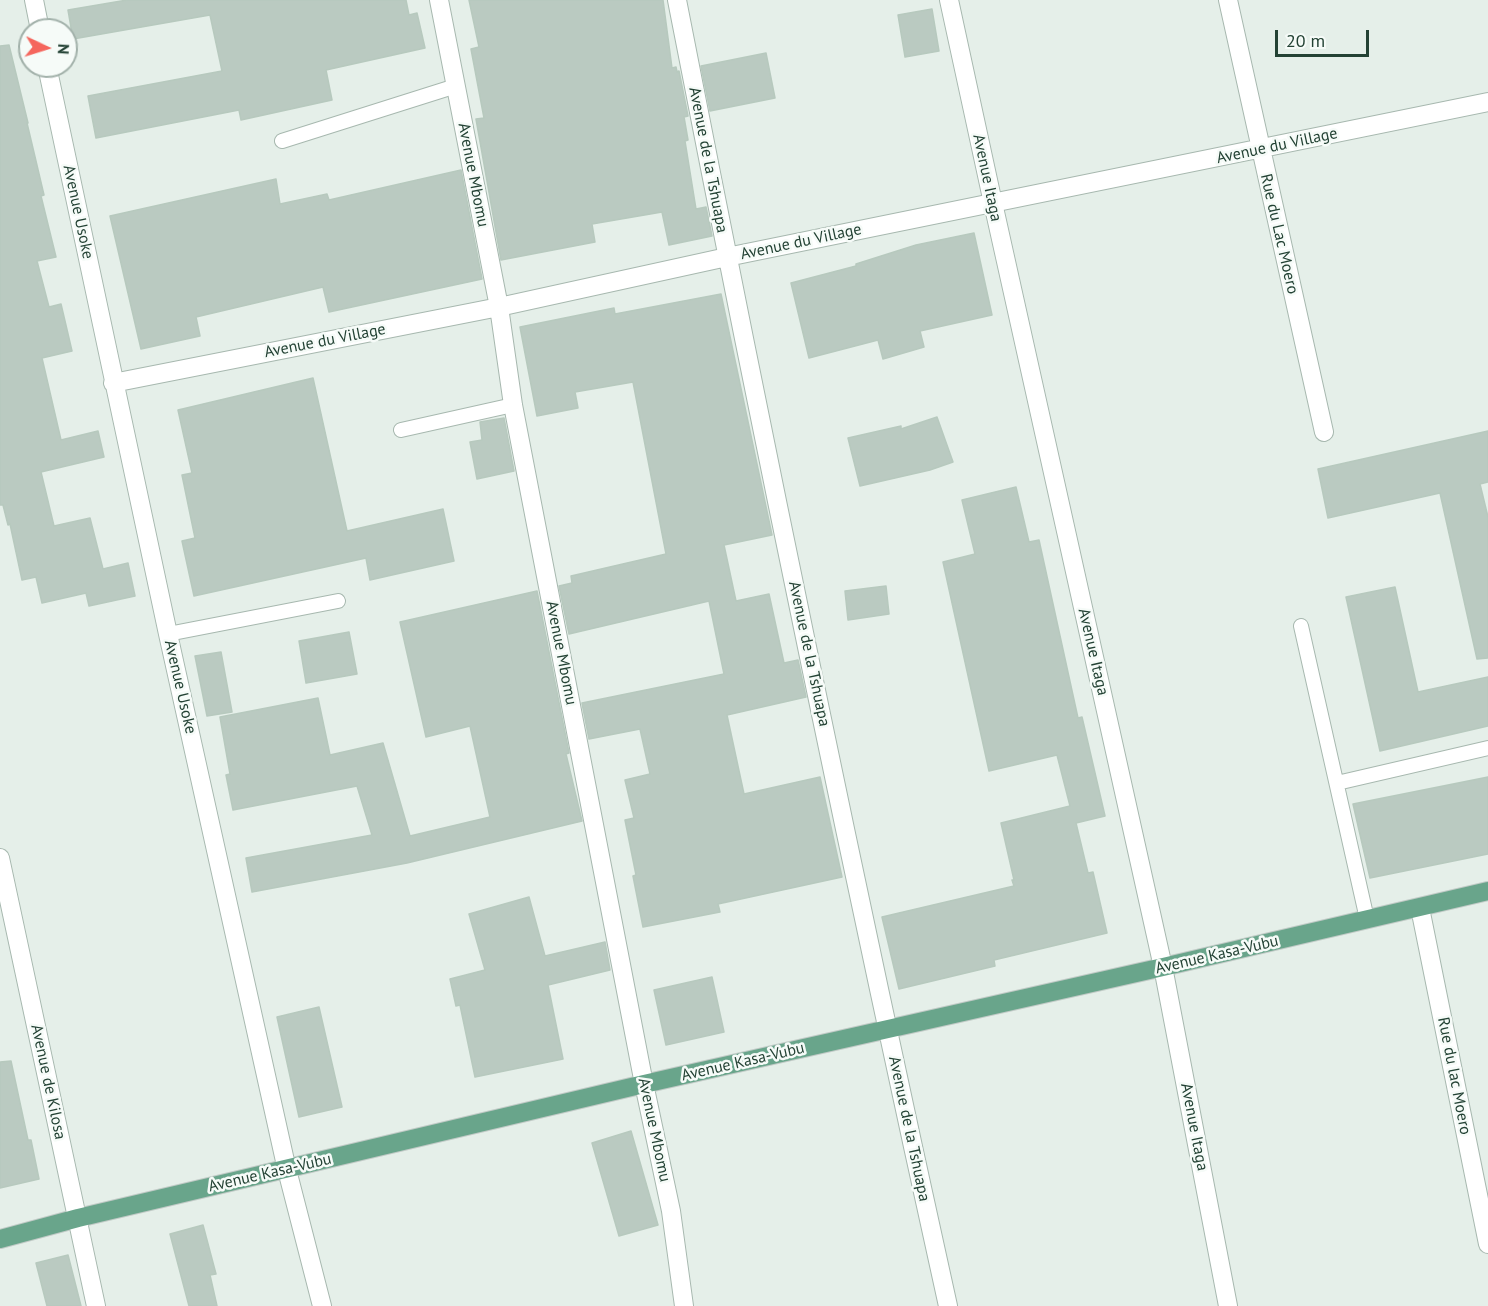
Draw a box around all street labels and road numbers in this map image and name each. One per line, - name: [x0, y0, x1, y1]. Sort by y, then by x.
- street label: Avenue de la Tshuapa: [684, 86, 732, 234]
- street label: Avenue Mbomu: [453, 121, 493, 229]
- street label: Avenue du Village: [1215, 124, 1339, 168]
- street label: Avenue Itaga: [968, 133, 1006, 223]
- street label: Avenue Usoke: [59, 163, 97, 261]
- street label: Rue du Lac Moero: [1256, 172, 1302, 296]
- street label: Avenue du Village: [739, 220, 863, 264]
- street label: Avenue du Village: [263, 320, 387, 362]
- street label: Avenue de la Tshuapa: [784, 580, 834, 728]
- street label: Avenue Mbomu: [541, 599, 581, 707]
- street label: Avenue Itaga: [1074, 607, 1112, 697]
- street label: Avenue Usoke: [160, 638, 200, 736]
- street label: Avenue Kasa-Vubu: [1154, 932, 1280, 978]
- street label: Rue du lac Moero: [1433, 1016, 1475, 1136]
- street label: Avenue de Kilosa: [26, 1023, 70, 1141]
- street label: Avenue Kasa-Vubu: [680, 1039, 806, 1085]
- street label: Avenue de la Tshuapa: [884, 1055, 934, 1203]
- street label: Avenue Mbomu: [634, 1076, 674, 1184]
- street label: Avenue Itaga: [1176, 1082, 1212, 1172]
- street label: Avenue Kasa-Vubu: [207, 1150, 333, 1196]

